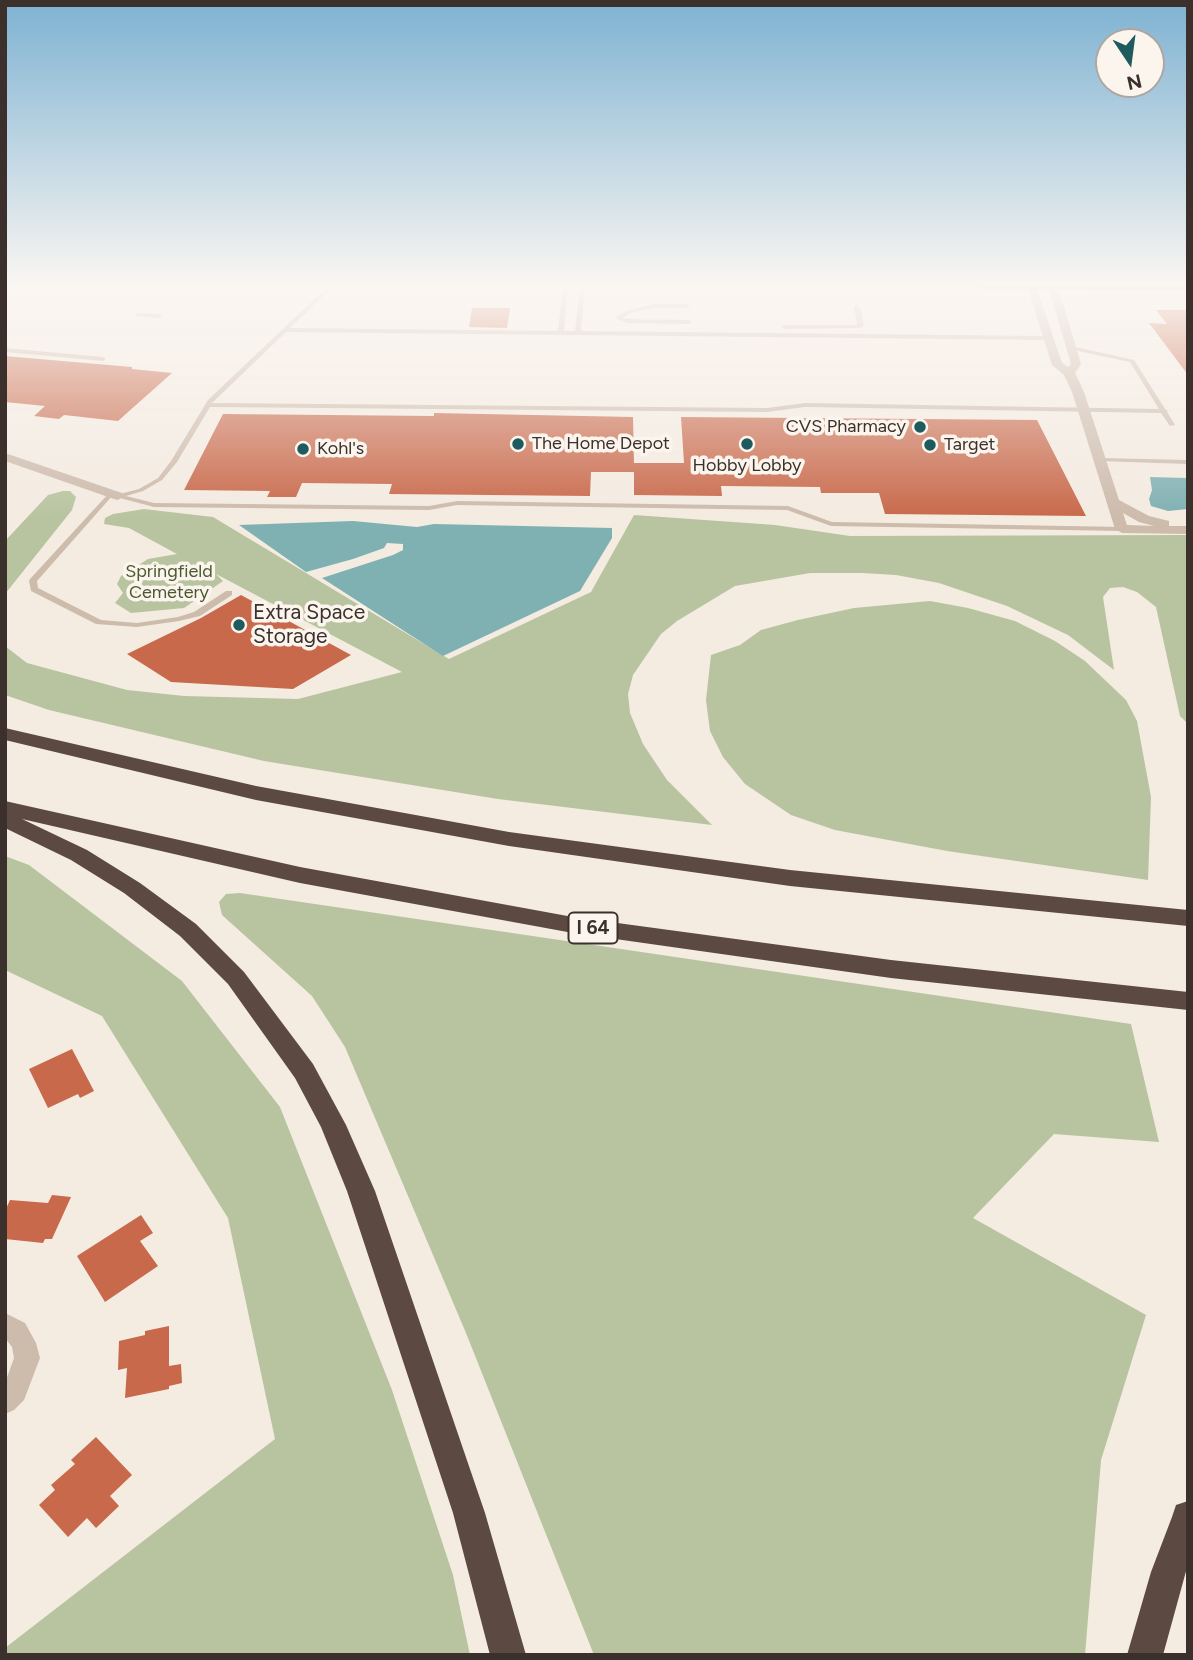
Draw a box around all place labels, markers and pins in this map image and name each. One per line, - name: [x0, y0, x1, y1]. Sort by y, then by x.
- place label: CVS Pharmacy: [786, 416, 906, 438]
- marker: CVS Pharmacy: [912, 419, 928, 435]
- place label: The Home Depot: [532, 433, 670, 455]
- place label: Target: [944, 434, 995, 456]
- marker: The Home Depot: [510, 436, 526, 452]
- marker: Hobby Lobby: [739, 436, 755, 452]
- marker: Target: [922, 437, 938, 453]
- place label: Kohl's: [317, 438, 364, 460]
- marker: Kohl's: [295, 441, 311, 457]
- place label: Hobby Lobby: [693, 455, 801, 477]
- place label: Extra Space Storage: [253, 600, 365, 650]
- marker: Extra Space Storage: [231, 617, 247, 633]

